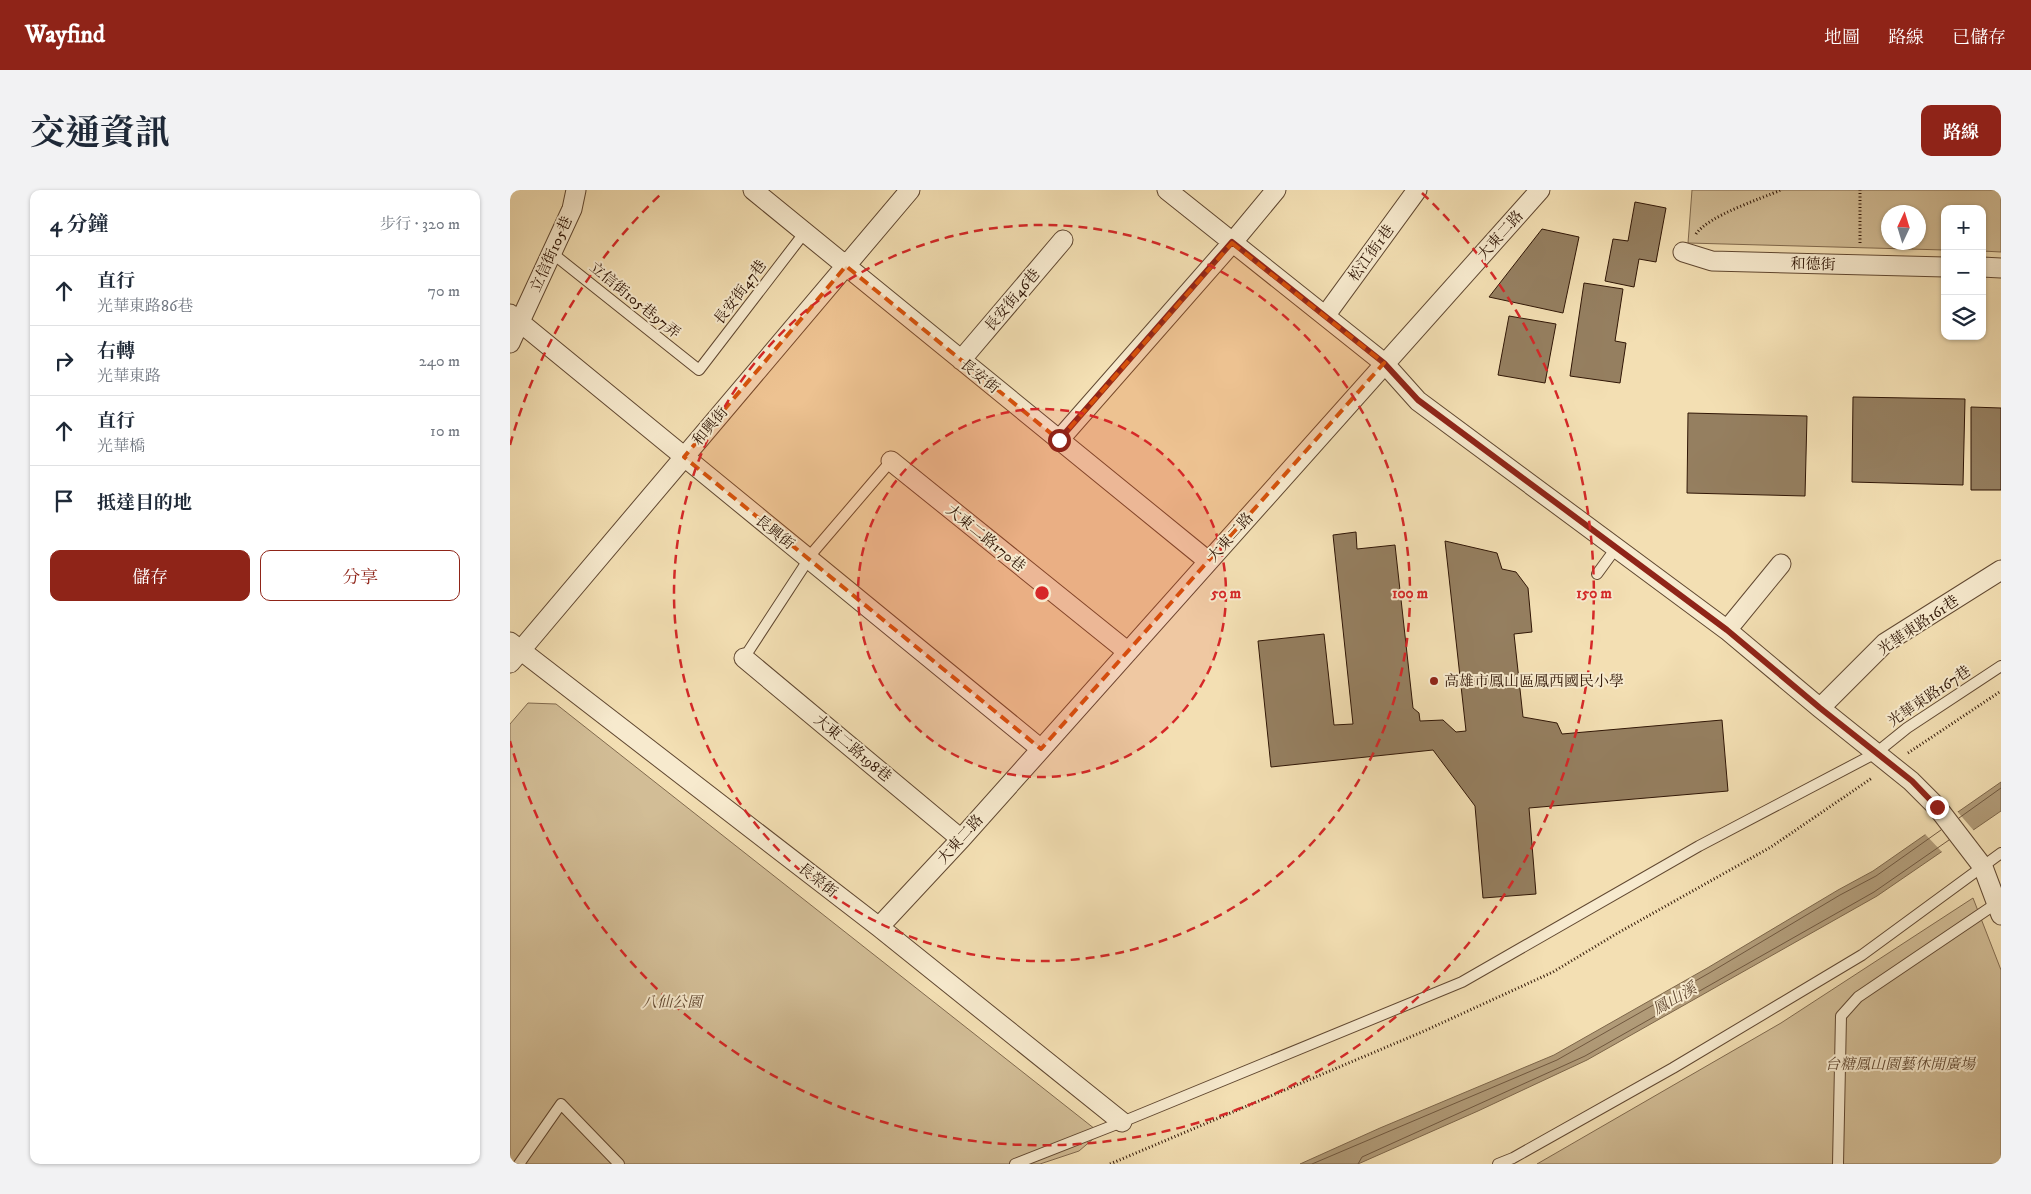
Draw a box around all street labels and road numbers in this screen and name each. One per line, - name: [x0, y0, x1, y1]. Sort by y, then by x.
- street label: 大東二路: [1473, 207, 1528, 264]
- street label: 立信街105巷: [526, 213, 577, 295]
- street label: 松江街1巷: [1344, 221, 1398, 285]
- street label: 和德街: [1790, 255, 1836, 274]
- street label: 長安街47巷: [710, 256, 771, 328]
- street label: 立信街105巷97弄: [585, 258, 684, 343]
- street label: 長安街46巷: [981, 265, 1044, 336]
- street label: 長安街: [956, 355, 1003, 398]
- street label: 和興街: [689, 403, 732, 450]
- street label: 大東二路170巷: [942, 501, 1029, 576]
- street label: 大東二路: [1203, 509, 1258, 566]
- street label: 長興街: [751, 511, 798, 554]
- street label: 光華東路161巷: [1874, 591, 1962, 659]
- street label: 光華東路167巷: [1884, 662, 1974, 731]
- street label: 大東二路198巷: [810, 710, 895, 786]
- street label: 大東二路: [933, 811, 988, 868]
- street label: 長榮街: [794, 859, 841, 902]

